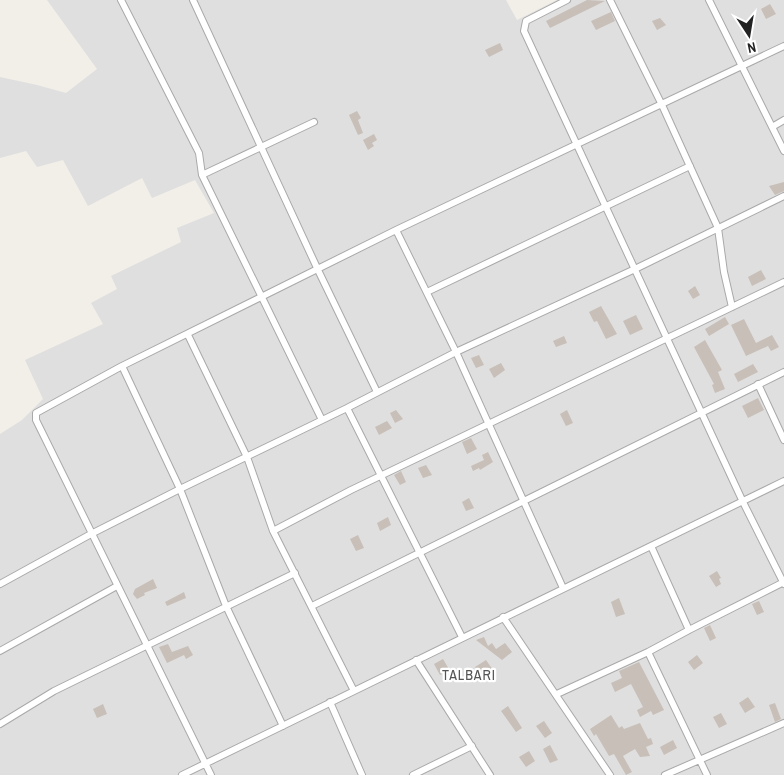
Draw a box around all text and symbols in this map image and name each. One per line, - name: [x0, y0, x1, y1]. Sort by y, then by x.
- north arrow: [724, 10, 774, 60]
- text: N: [746, 38, 758, 57]
- district label: TALBARI: [442, 666, 496, 684]

